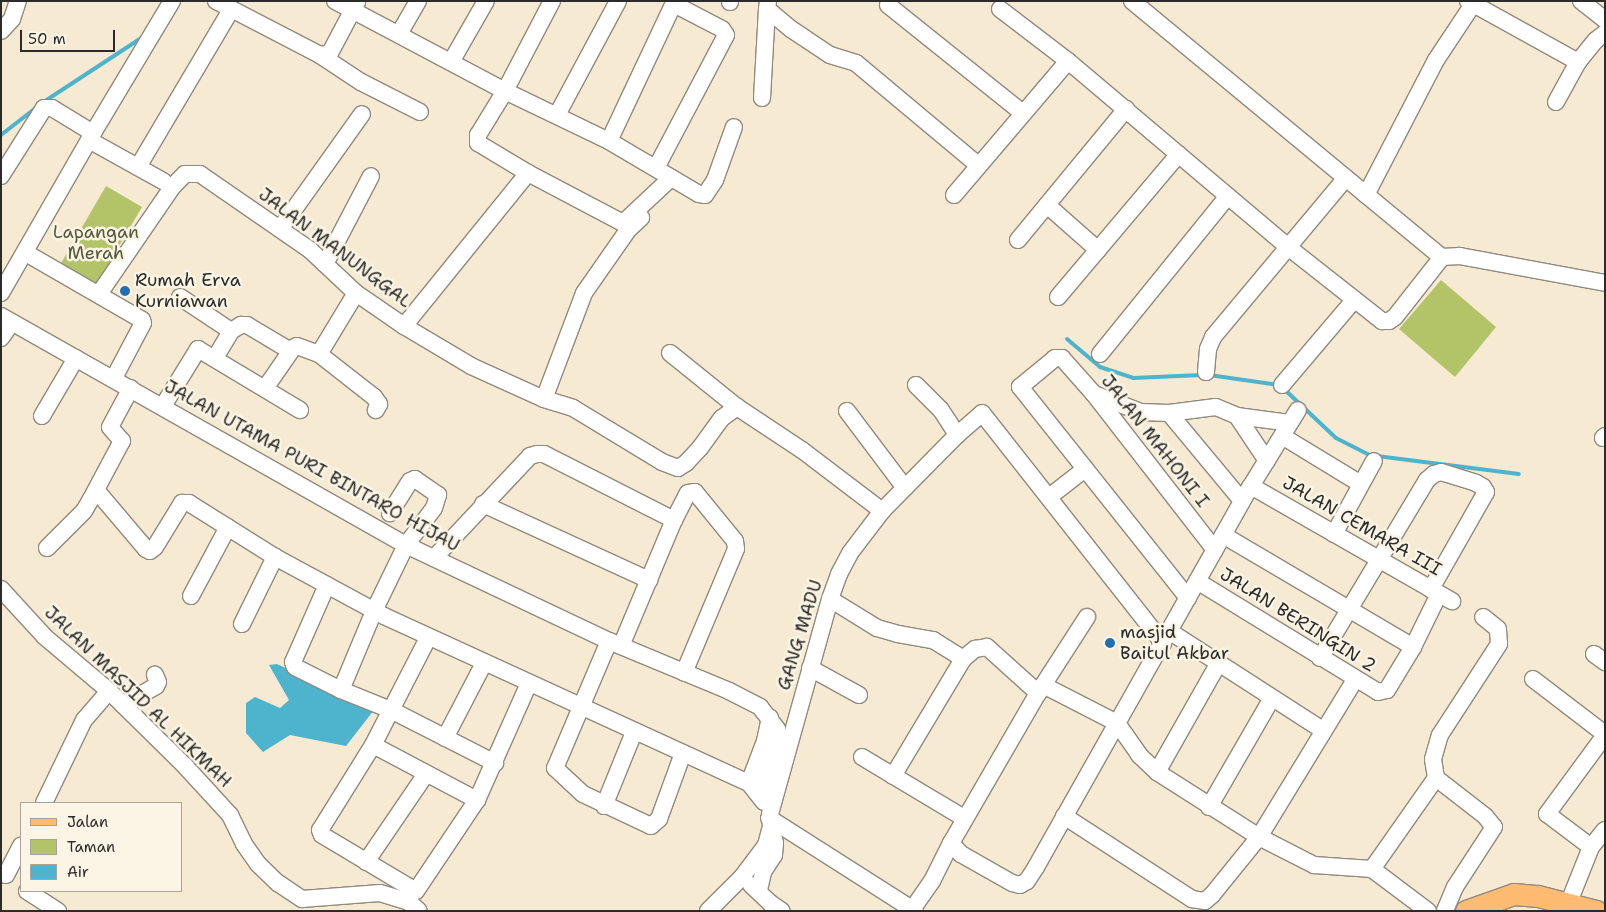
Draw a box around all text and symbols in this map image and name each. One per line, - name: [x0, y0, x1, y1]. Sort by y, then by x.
- scale bar: [22, 20, 118, 52]
- text: 50 m: [28, 29, 66, 49]
- street label: JALAN MANUNGGAL: [254, 183, 416, 313]
- park label: Lapangan Merah: [53, 222, 139, 264]
- place label: Rumah Erva Kurniawan: [135, 270, 241, 312]
- marker: Rumah Erva Kurniawan: [119, 285, 131, 297]
- street label: JALAN MAHONI I: [1097, 370, 1213, 512]
- street label: JALAN UTAMA PURI BINTARO HIJAU: [161, 376, 463, 556]
- street label: JALAN CEMARA III: [1279, 472, 1445, 580]
- street label: JALAN BERINGIN 2: [1216, 563, 1380, 677]
- street label: GANG MADU: [773, 577, 827, 693]
- street label: JALAN MASJID AL HIKMAH: [40, 602, 236, 792]
- place label: masjid Baitul Akbar: [1120, 622, 1229, 664]
- marker: masjid Baitul Akbar: [1104, 637, 1116, 649]
- legend: [20, 802, 182, 892]
- text: Jalan: [67, 812, 108, 832]
- text: Taman: [67, 837, 115, 857]
- text: Air: [67, 862, 89, 882]

